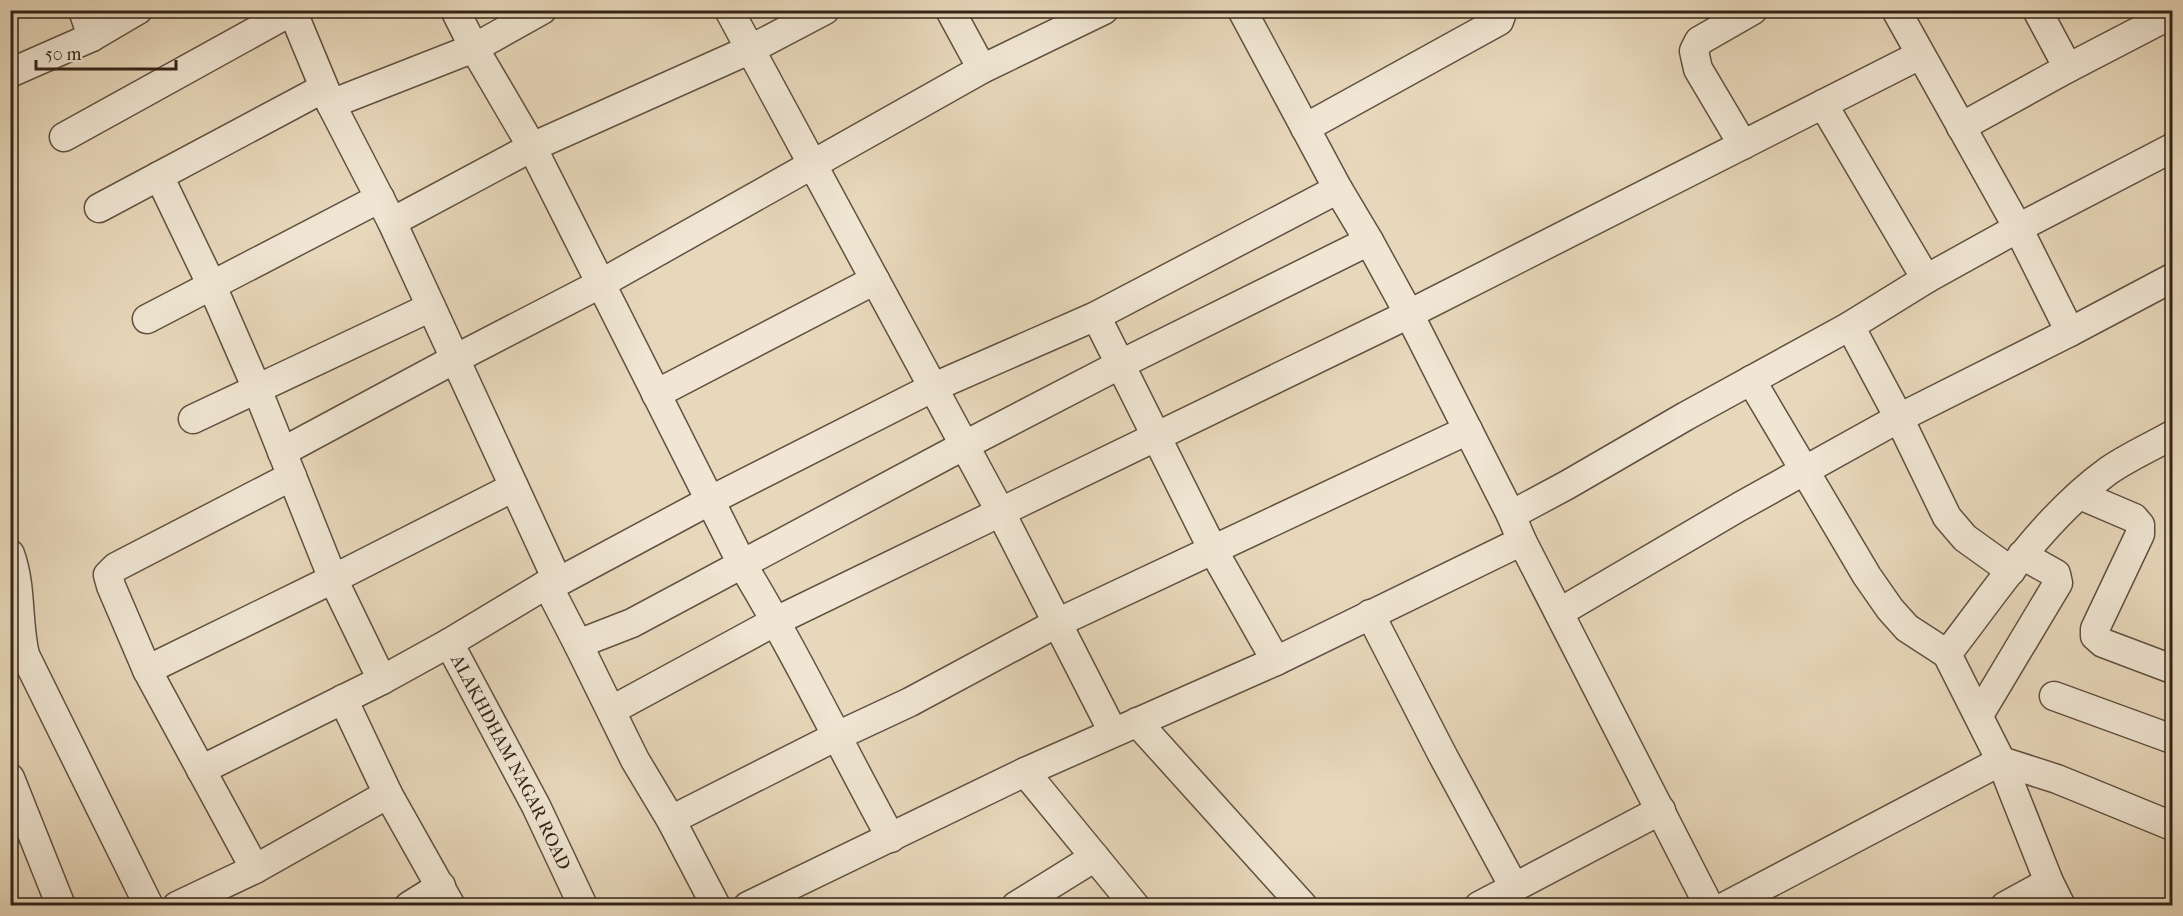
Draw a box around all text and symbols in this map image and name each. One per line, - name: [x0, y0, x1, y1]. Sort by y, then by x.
- scale bar: [36, 33, 176, 71]
- text: 50 m: [45, 44, 82, 65]
- street label: ALAKHDHAM NAGAR ROAD: [446, 650, 575, 873]

